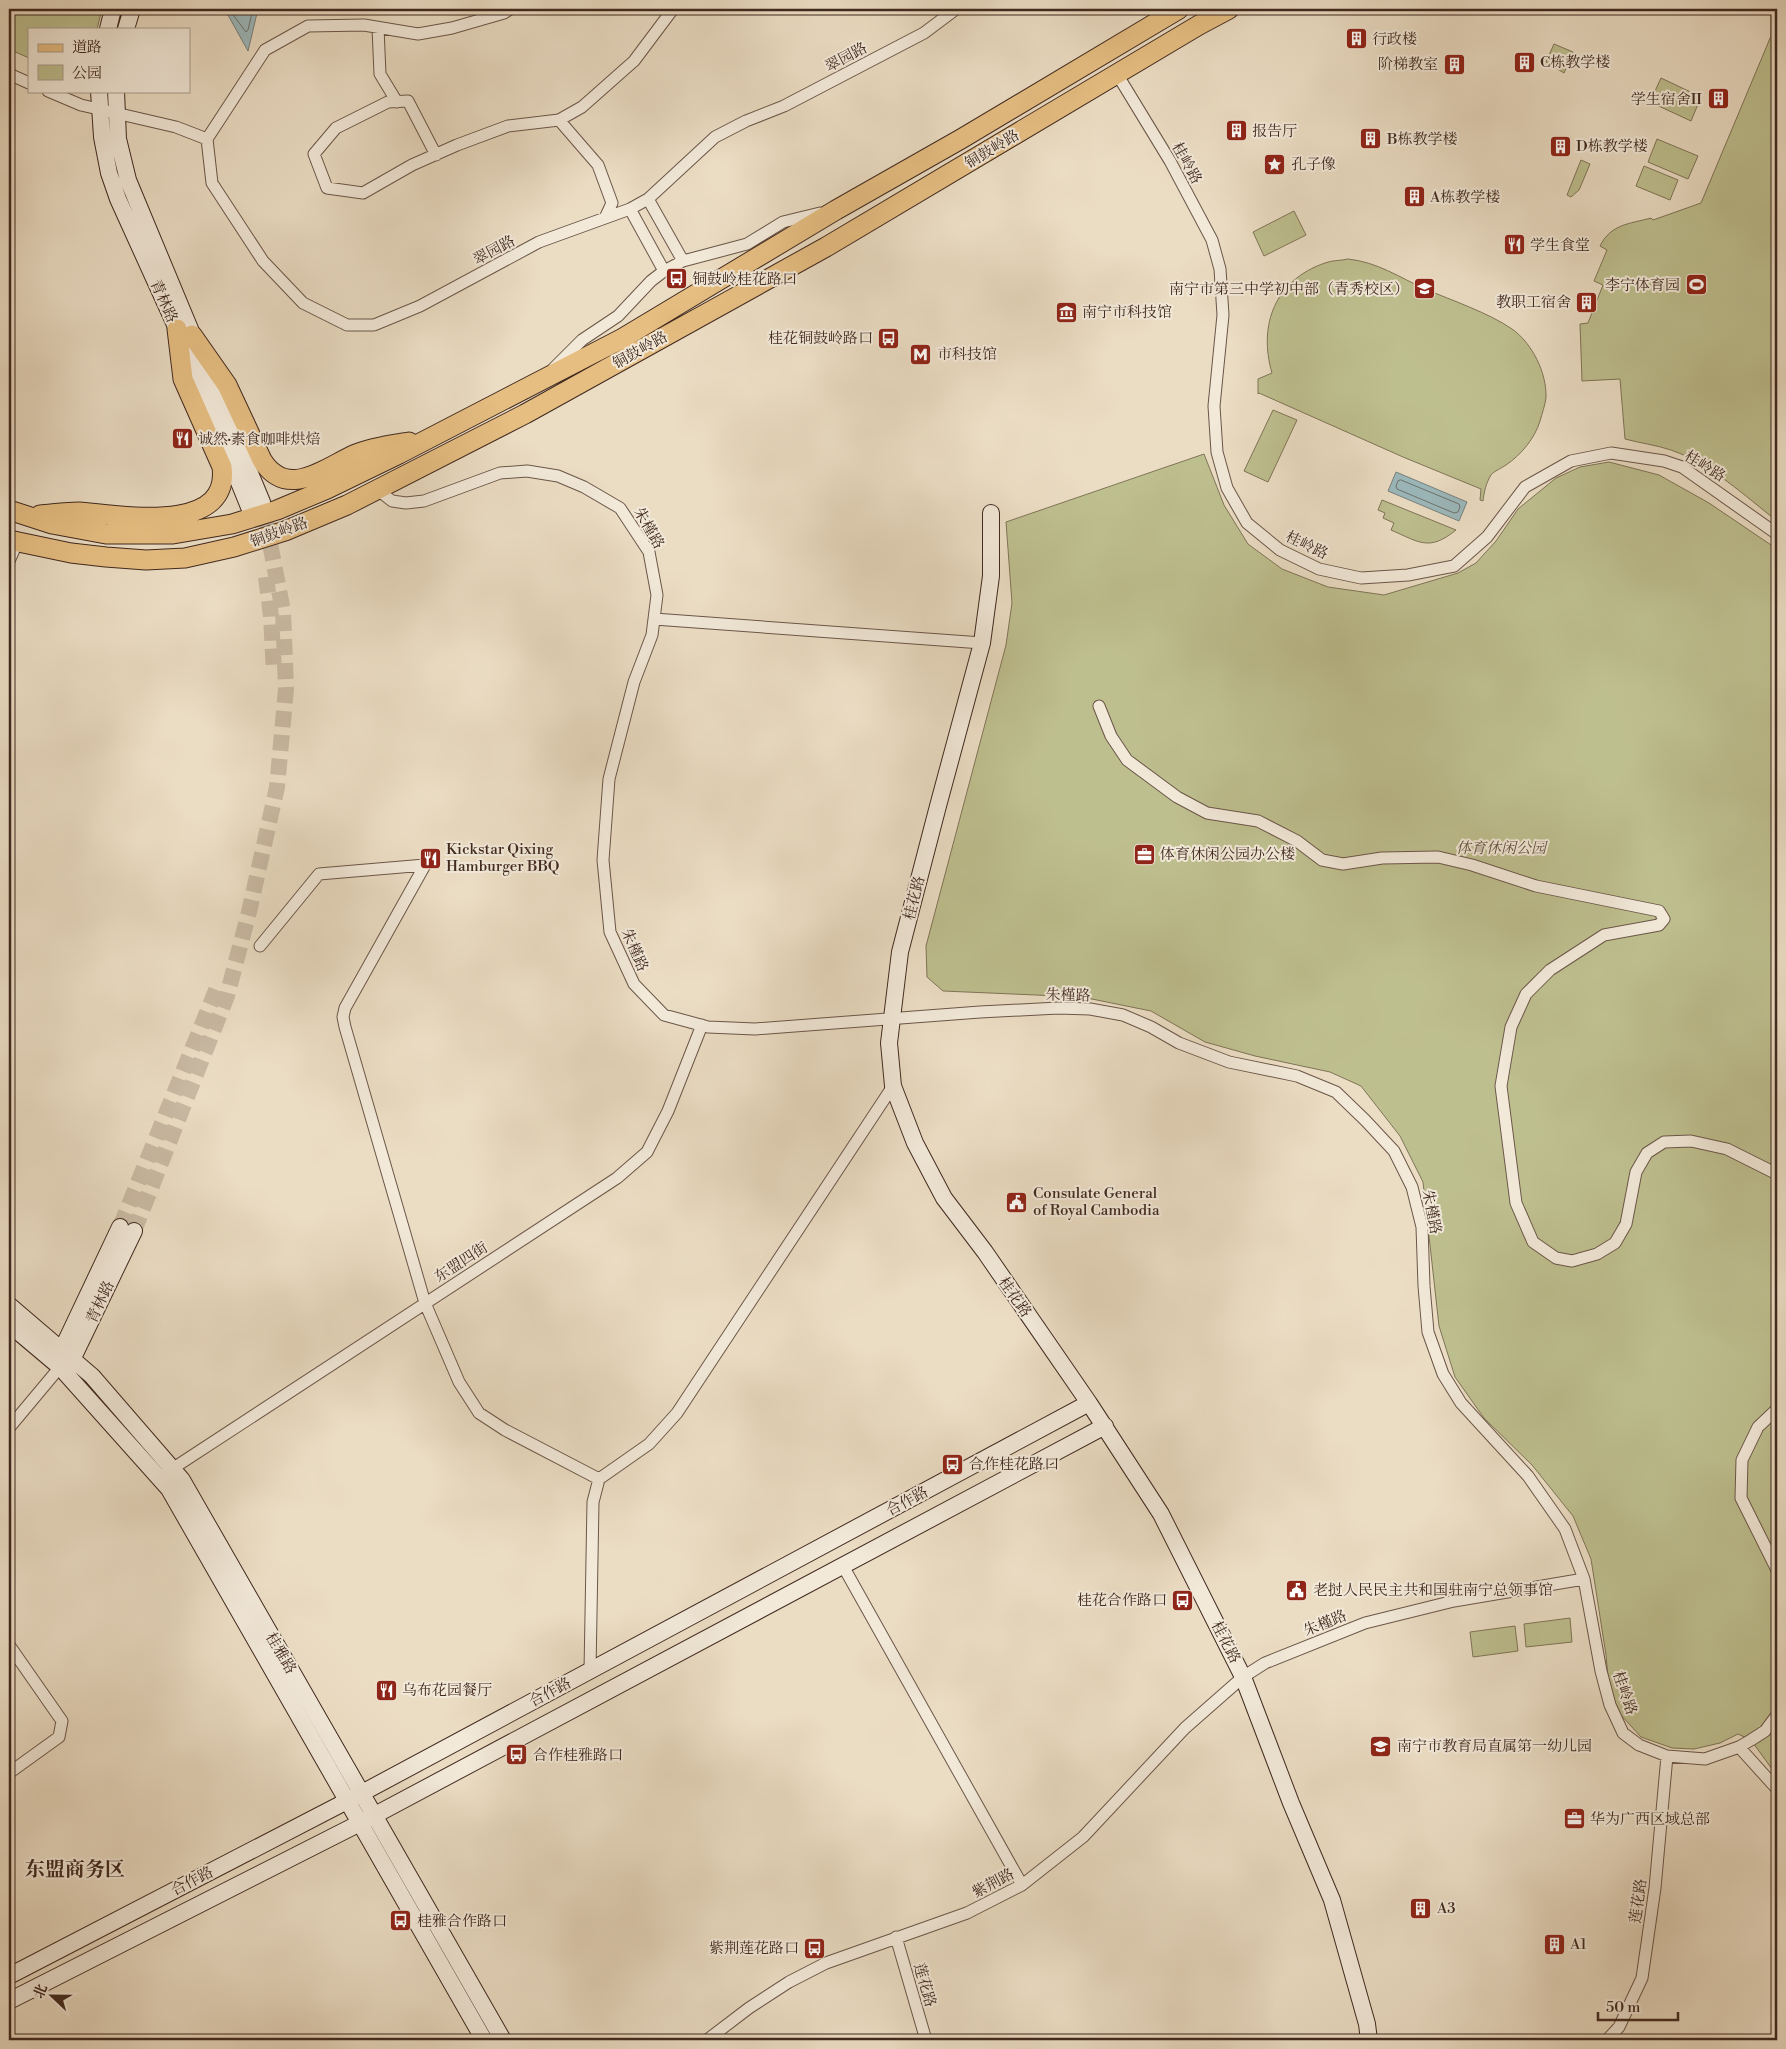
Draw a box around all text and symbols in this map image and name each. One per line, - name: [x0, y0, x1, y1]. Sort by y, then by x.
- building icon: 行政楼: [1344, 27, 1368, 51]
- legend: [28, 28, 190, 92]
- place label: 行政楼: [1372, 30, 1417, 49]
- text: 道路: [72, 38, 102, 57]
- street label: 翠园路: [822, 38, 871, 76]
- building icon: C栋教学楼: [1512, 50, 1536, 74]
- building icon: 阶梯教室: [1442, 52, 1466, 76]
- place label: C栋教学楼: [1540, 53, 1610, 72]
- place label: 阶梯教室: [1378, 55, 1438, 74]
- text: 公园: [72, 64, 102, 83]
- building icon: 学生宿舍II: [1706, 87, 1730, 111]
- place label: 学生宿舍II: [1631, 90, 1702, 109]
- building icon: 报告厅: [1224, 119, 1248, 143]
- place label: 报告厅: [1252, 122, 1297, 141]
- street label: 铜鼓岭路: [962, 126, 1023, 173]
- building icon: B栋教学楼: [1359, 127, 1383, 151]
- place label: B栋教学楼: [1386, 130, 1458, 149]
- building icon: D栋教学楼: [1548, 134, 1572, 158]
- place label: D栋教学楼: [1576, 137, 1648, 156]
- street label: 桂岭路: [1167, 139, 1206, 188]
- place icon: 孔子像: [1263, 152, 1287, 176]
- place label: 孔子像: [1291, 155, 1336, 174]
- building icon: A栋教学楼: [1402, 185, 1426, 209]
- place label: A栋教学楼: [1429, 188, 1500, 207]
- street label: 翠园路: [470, 231, 519, 269]
- restaurant icon: 学生食堂: [1502, 233, 1526, 257]
- place label: 学生食堂: [1530, 236, 1590, 255]
- bus stop icon: 铜鼓岭桂花路口: [664, 267, 688, 291]
- place label: 铜鼓岭桂花路口: [692, 270, 797, 289]
- sports icon: 李宁体育园: [1684, 273, 1708, 297]
- place label: 李宁体育园: [1605, 276, 1680, 295]
- street label: 青林路: [146, 277, 181, 326]
- school or university icon: 南宁市第三中学初中部（青秀校区）: [1413, 277, 1437, 301]
- place label: 南宁市第三中学初中部（青秀校区）: [1169, 280, 1409, 299]
- building icon: 教职工宿舍: [1575, 290, 1599, 314]
- place label: 教职工宿舍: [1496, 293, 1571, 312]
- museum icon: 南宁市科技馆: [1054, 300, 1078, 324]
- place label: 南宁市科技馆: [1082, 303, 1172, 322]
- bus stop icon: 桂花铜鼓岭路口: [877, 326, 901, 350]
- street label: 铜鼓岭路: [609, 328, 671, 373]
- place label: 桂花铜鼓岭路口: [768, 329, 873, 348]
- metro station icon: 市科技馆: [909, 342, 933, 366]
- place label: 市科技馆: [937, 345, 997, 364]
- restaurant icon: 诚然·素食咖啡烘焙: [170, 427, 194, 451]
- place label: 诚然·素食咖啡烘焙: [198, 430, 321, 449]
- street label: 桂岭路: [1681, 447, 1729, 486]
- street label: 朱槿路: [629, 504, 668, 552]
- street label: 铜鼓岭路: [248, 513, 311, 552]
- street label: 桂岭路: [1282, 527, 1331, 564]
- park label: 体育休闲公园: [1456, 839, 1548, 858]
- place label: Kickstar Qixing Hamburger BBQ: [446, 840, 560, 876]
- office icon: 体育休闲公园办公楼: [1132, 842, 1156, 866]
- place label: 体育休闲公园办公楼: [1160, 845, 1295, 864]
- restaurant icon: Kickstar Qixing Hamburger BBQ: [418, 846, 442, 870]
- street label: 桂花路: [900, 874, 929, 922]
- street label: 朱槿路: [617, 926, 652, 975]
- street label: 朱槿路: [1045, 986, 1091, 1005]
- place label: Consulate General of Royal Cambodia: [1033, 1184, 1160, 1220]
- street label: 朱槿路: [1418, 1188, 1445, 1236]
- public building icon: Consulate General of Royal Cambodia: [1005, 1190, 1029, 1214]
- street label: 东盟四街: [431, 1238, 492, 1287]
- street label: 桂花路: [994, 1273, 1035, 1321]
- street label: 青林路: [82, 1278, 119, 1327]
- bus stop icon: 合作桂花路口: [941, 1452, 965, 1476]
- place label: 合作桂花路口: [969, 1455, 1059, 1474]
- street label: 合作路: [883, 1482, 932, 1520]
- public building icon: 老挝人民民主共和国驻南宁总领事馆: [1285, 1578, 1309, 1602]
- place label: 老挝人民民主共和国驻南宁总领事馆: [1313, 1581, 1553, 1600]
- bus stop icon: 桂花合作路口: [1171, 1588, 1195, 1612]
- place label: 桂花合作路口: [1077, 1591, 1167, 1610]
- street label: 朱槿路: [1301, 1606, 1350, 1641]
- street label: 桂花路: [1207, 1618, 1244, 1667]
- street label: 桂雅路: [261, 1629, 300, 1677]
- street label: 桂岭路: [1608, 1669, 1641, 1718]
- street label: 合作路: [526, 1673, 575, 1711]
- restaurant icon: 乌布花园餐厅: [374, 1678, 398, 1702]
- place label: 乌布花园餐厅: [402, 1681, 492, 1700]
- school or university icon: 南宁市教育局直属第一幼儿园: [1369, 1734, 1393, 1758]
- place label: 南宁市教育局直属第一幼儿园: [1397, 1737, 1592, 1756]
- bus stop icon: 合作桂雅路口: [505, 1743, 529, 1767]
- place label: 合作桂雅路口: [533, 1746, 623, 1765]
- office icon: 华为广西区域总部: [1562, 1807, 1586, 1831]
- place label: 华为广西区域总部: [1590, 1810, 1710, 1829]
- district label: 东盟商务区: [25, 1858, 125, 1883]
- street label: 合作路: [168, 1863, 217, 1900]
- street label: 紫荆路: [969, 1864, 1018, 1902]
- street label: 莲花路: [1626, 1877, 1651, 1925]
- building icon: A3: [1409, 1896, 1433, 1920]
- place label: A3: [1436, 1899, 1456, 1918]
- bus stop icon: 桂雅合作路口: [389, 1909, 413, 1933]
- place label: 桂雅合作路口: [417, 1912, 507, 1931]
- building icon: A1: [1542, 1932, 1566, 1956]
- place label: A1: [1569, 1935, 1587, 1954]
- bus stop icon: 紫荆莲花路口: [803, 1936, 827, 1960]
- place label: 紫荆莲花路口: [709, 1939, 799, 1958]
- street label: 莲花路: [909, 1961, 940, 2009]
- north arrow: [28, 1972, 78, 2022]
- text: 北: [30, 1982, 52, 2001]
- scale bar: [1598, 1989, 1678, 2021]
- text: 50 m: [1606, 1998, 1640, 2017]

